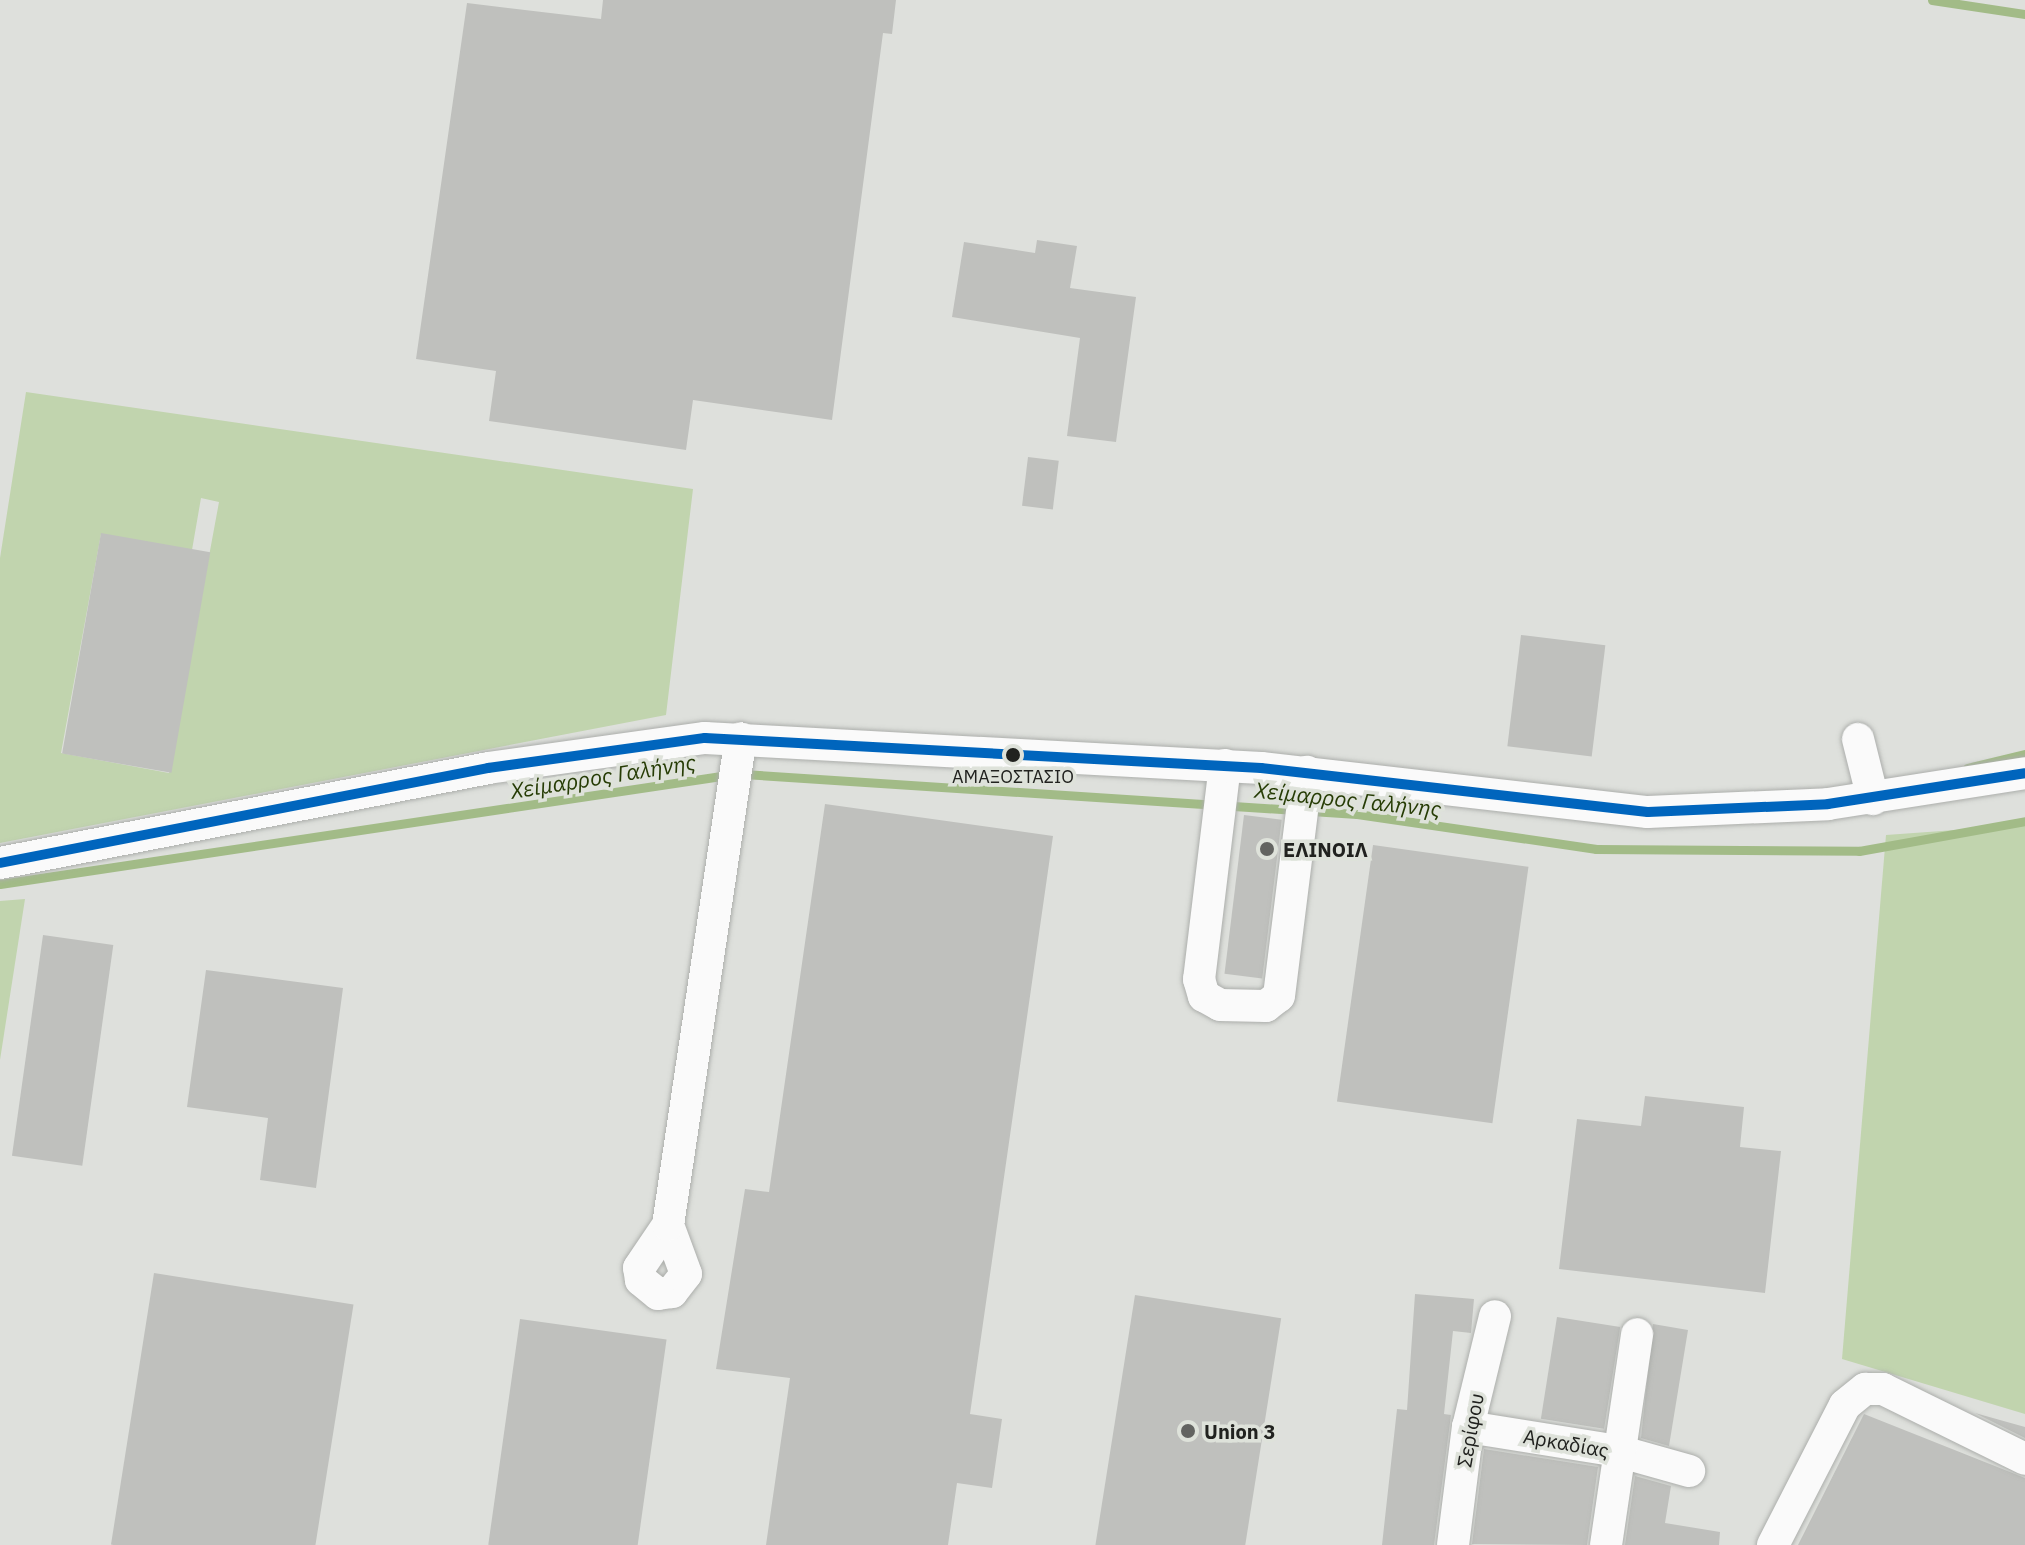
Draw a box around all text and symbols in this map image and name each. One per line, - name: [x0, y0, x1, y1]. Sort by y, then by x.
- marker: ΑΜΑΞΟΣΤΑΣΙΟ: [1005, 747, 1021, 763]
- water label: Χείμαρρος Γαλήνης: [508, 748, 698, 804]
- place label: ΑΜΑΞΟΣΤΑΣΙΟ: [952, 766, 1074, 788]
- water label: Χείμαρρος Γαλήνης: [1253, 776, 1443, 822]
- place label: ΕΛΙΝΟΙΛ: [1283, 837, 1368, 861]
- marker: ΕΛΙΝΟΙΛ: [1258, 840, 1276, 858]
- street label: Σερίφου: [1452, 1391, 1488, 1469]
- place label: Union 3: [1204, 1419, 1275, 1443]
- marker: Union 3: [1179, 1422, 1197, 1440]
- street label: Αρκαδίας: [1521, 1424, 1611, 1462]

